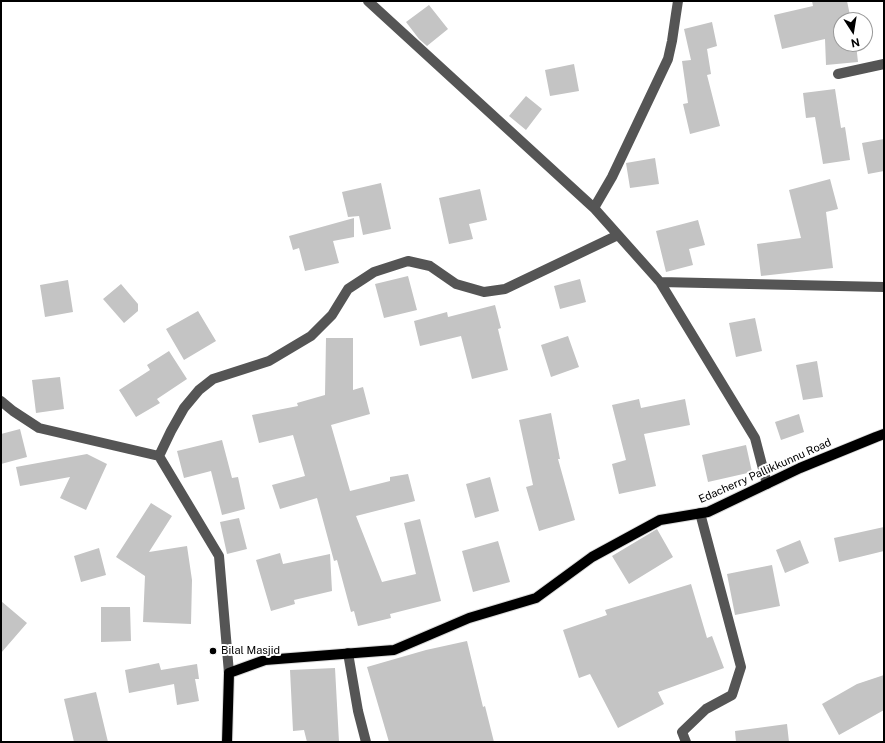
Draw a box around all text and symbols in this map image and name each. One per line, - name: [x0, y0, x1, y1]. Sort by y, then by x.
- north arrow: [833, 12, 873, 52]
- text: N: [850, 36, 861, 50]
- street label: Edacherry Pallikkunnu Road: [697, 436, 833, 506]
- place label: Bilal Masjid: [221, 644, 280, 658]
- marker: Bilal Masjid: [208, 646, 218, 656]

